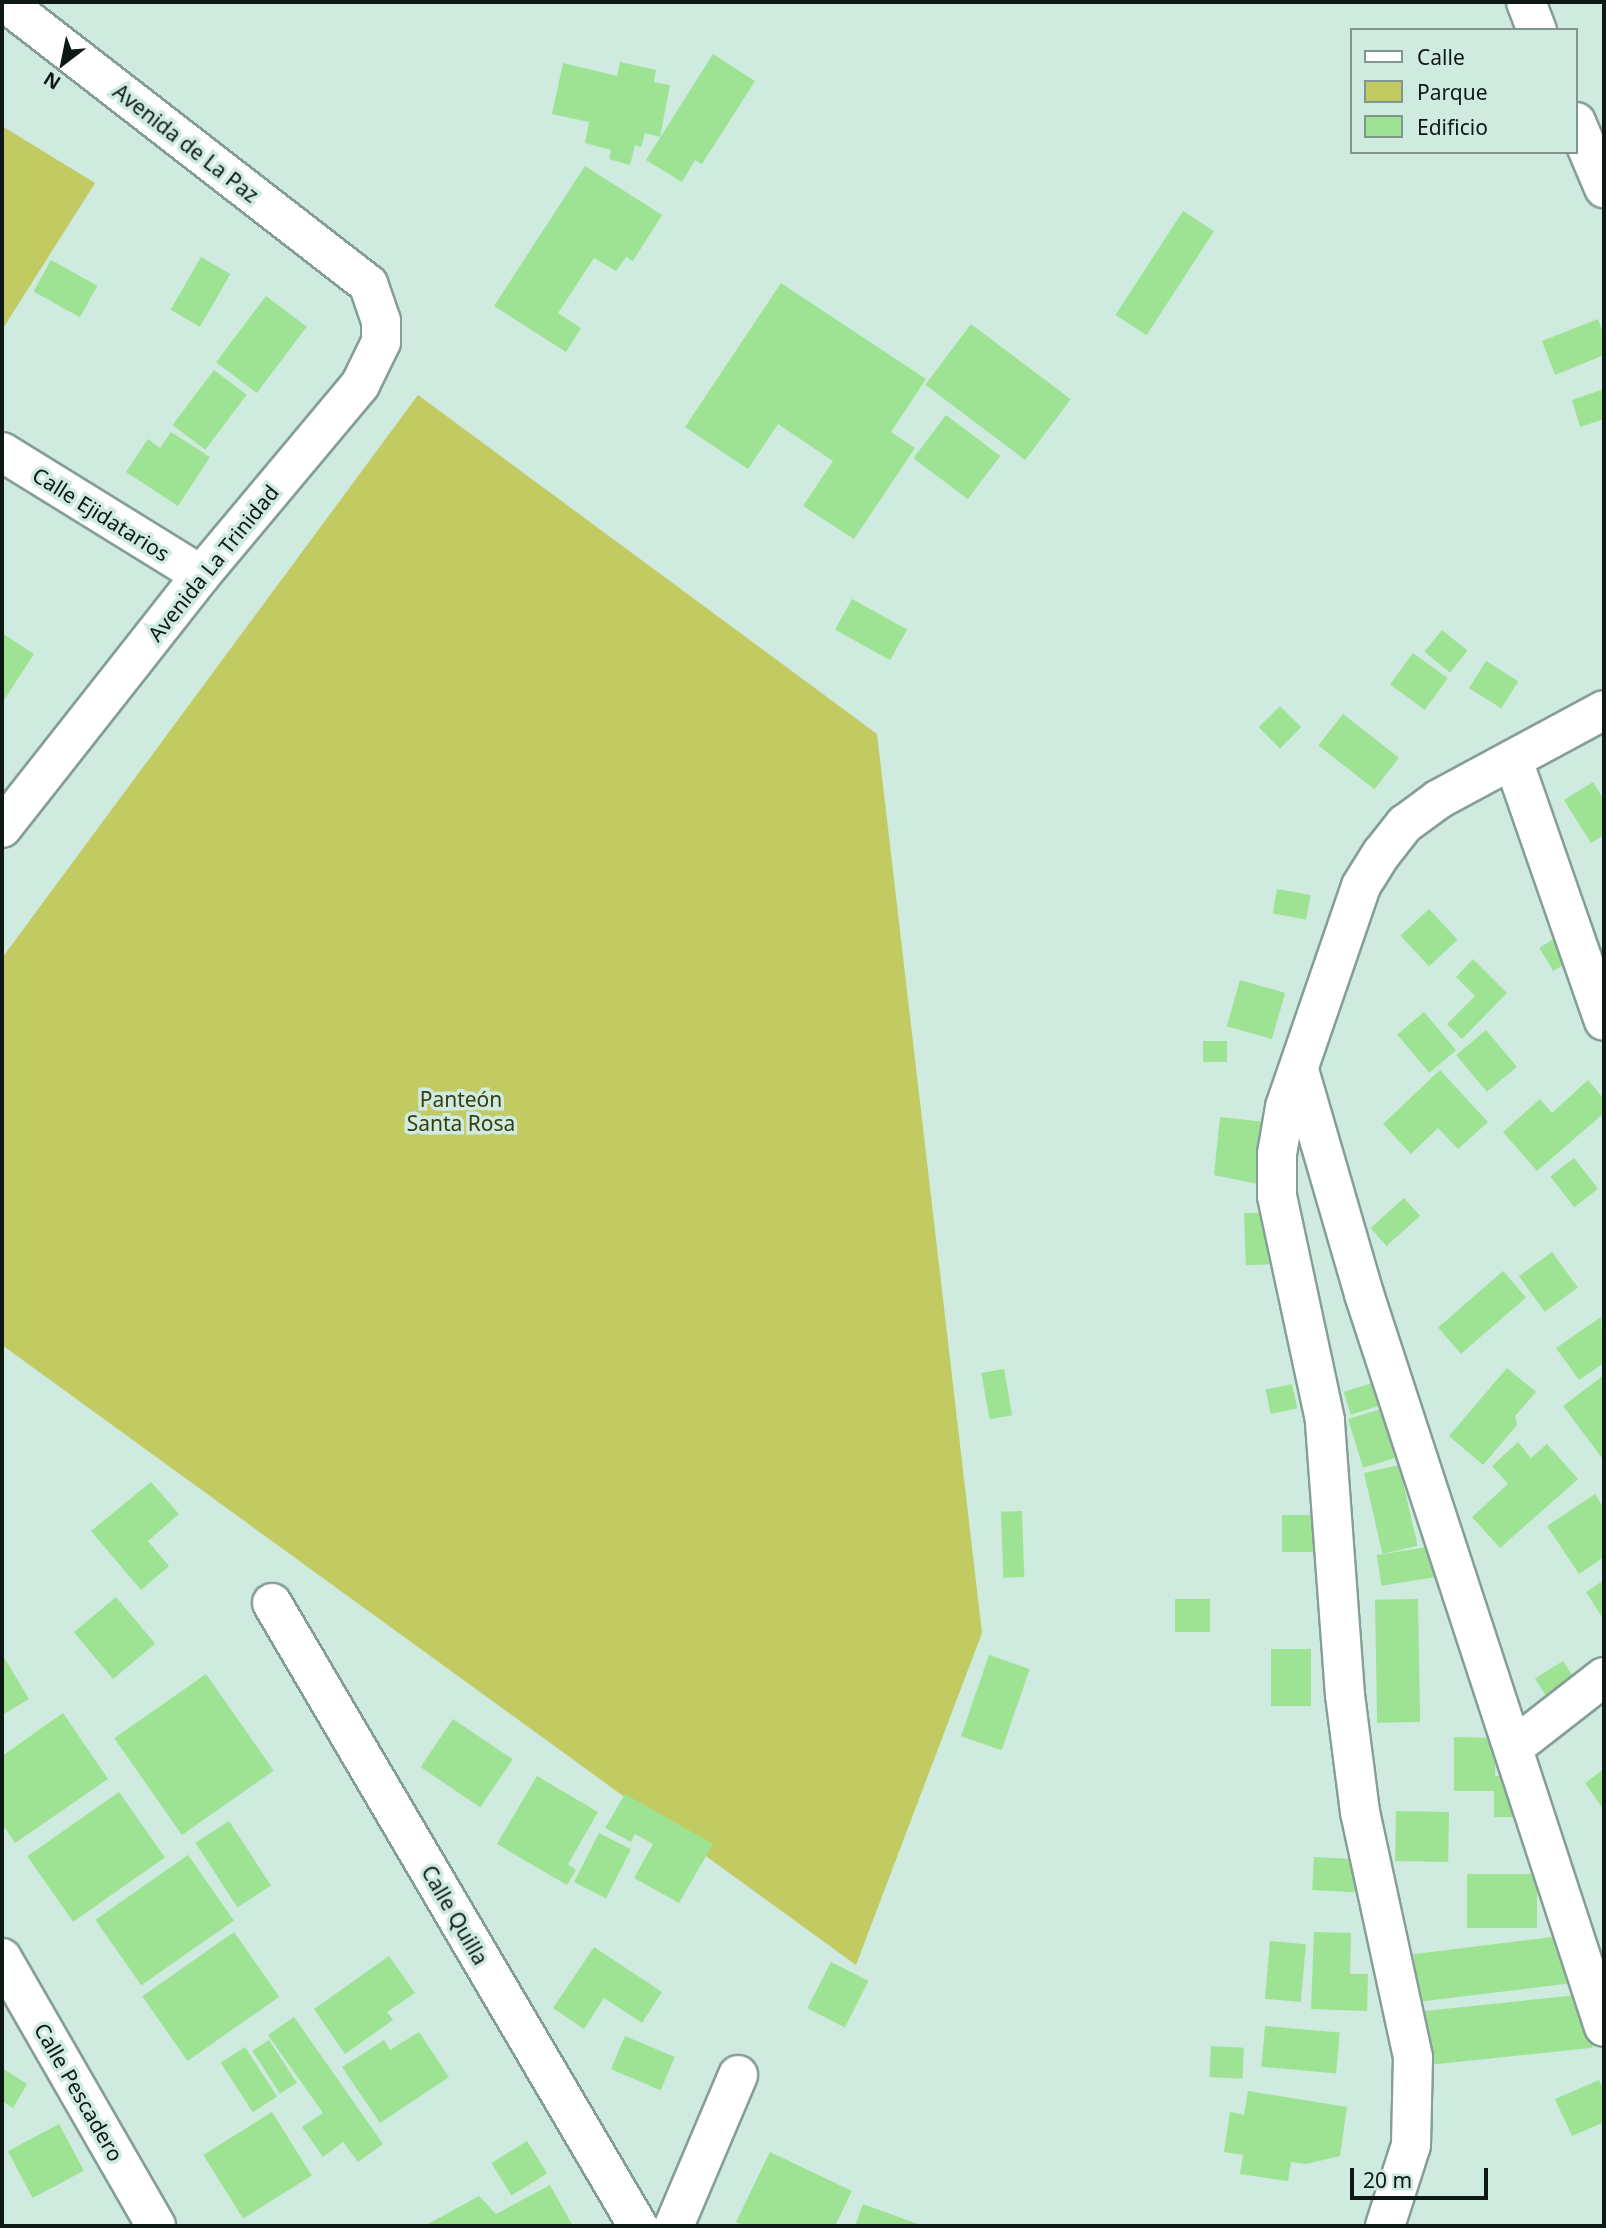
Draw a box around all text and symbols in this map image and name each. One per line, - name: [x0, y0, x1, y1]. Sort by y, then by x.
- north arrow: [28, 28, 98, 98]
- legend: [1350, 28, 1578, 154]
- text: Calle: [1417, 43, 1465, 71]
- text: N: [38, 66, 65, 96]
- street label: Avenida de La Paz: [108, 78, 264, 208]
- text: Parque: [1417, 78, 1487, 106]
- text: Edificio: [1417, 113, 1488, 141]
- street label: Calle Ejidatarios: [28, 462, 174, 566]
- street label: Avenida La Trinidad: [142, 480, 284, 646]
- park label: Panteón Santa Rosa: [407, 1086, 515, 1136]
- street label: Calle Quilla: [416, 1861, 494, 1969]
- street label: Calle Pescadero: [29, 2018, 129, 2166]
- scale bar: [1354, 2154, 1492, 2198]
- text: 20 m: [1363, 2166, 1412, 2194]

